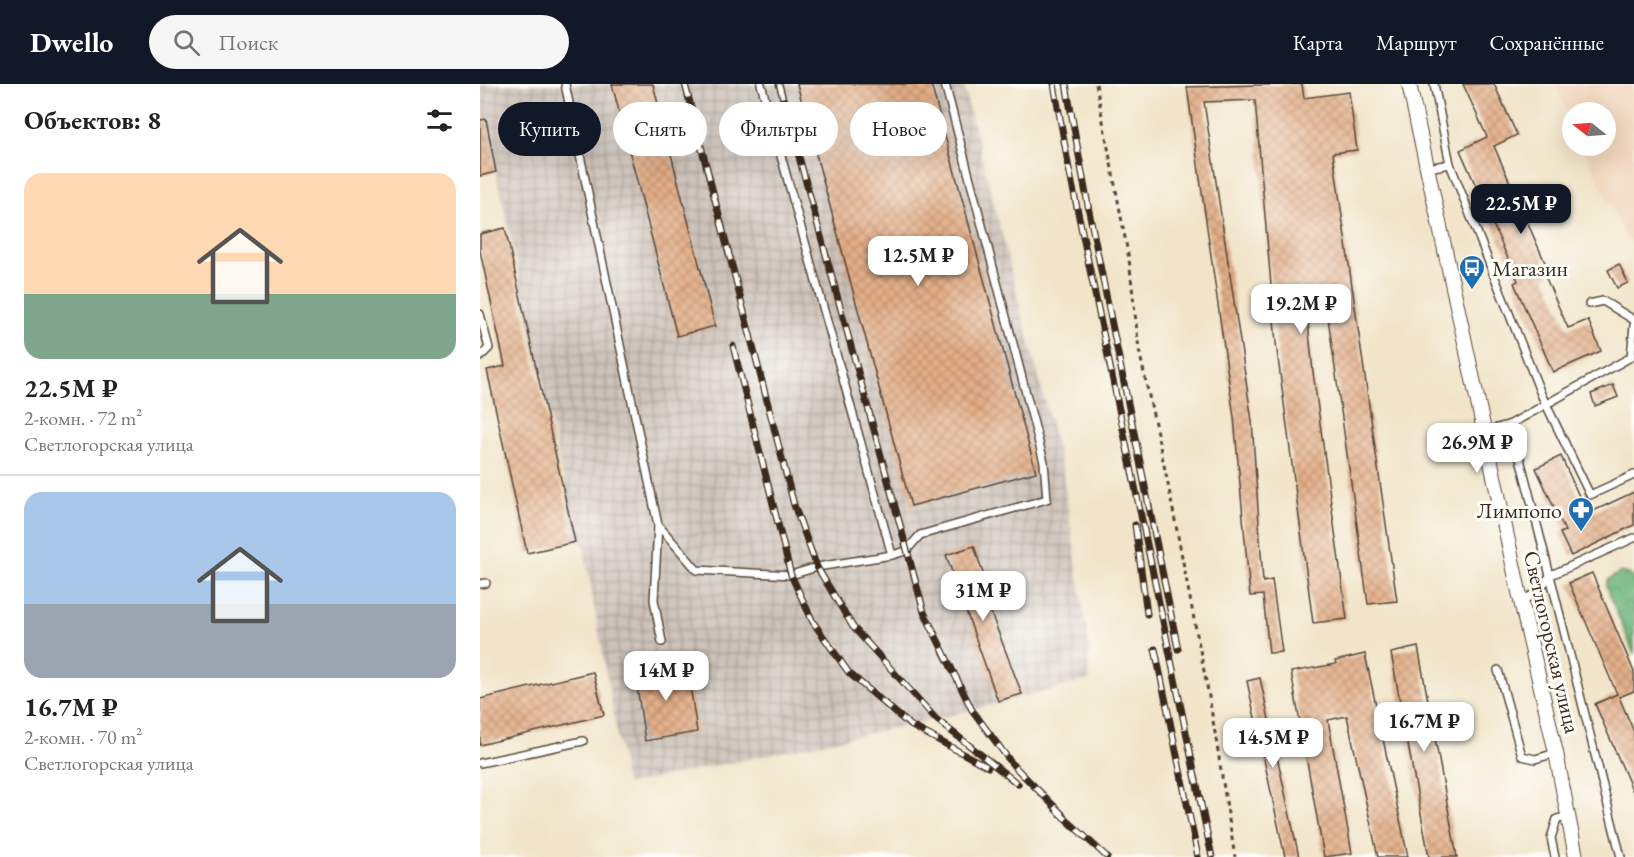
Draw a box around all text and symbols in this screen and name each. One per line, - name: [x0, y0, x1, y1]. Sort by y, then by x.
- search box: [149, 15, 569, 69]
- text: Dwello: [30, 24, 113, 60]
- icon: search: [170, 26, 203, 59]
- text: Поиск: [218, 28, 278, 57]
- text: Карта: [1293, 29, 1343, 56]
- text: Маршрут: [1376, 29, 1457, 56]
- text: Сохранённые: [1490, 29, 1604, 56]
- chip: Купить: [498, 102, 601, 156]
- chip: Снять: [613, 102, 707, 156]
- chip: Фильтры: [719, 102, 838, 156]
- chip: Новое: [850, 102, 947, 156]
- north arrow: [1562, 102, 1616, 156]
- map controls: [1562, 102, 1616, 156]
- text: Объектов: 8: [24, 103, 161, 137]
- icon: filters: [423, 104, 456, 137]
- pin: 22.5M ₽: [1466, 184, 1576, 235]
- text: 22.5M ₽: [1485, 190, 1557, 216]
- icon: home: [186, 212, 294, 320]
- pin: 12.5M ₽: [863, 236, 973, 287]
- text: 12.5M ₽: [882, 242, 954, 268]
- bus stop icon: Магазин: [1457, 253, 1487, 291]
- place label: Магазин: [1492, 254, 1568, 283]
- pin: 19.2M ₽: [1246, 284, 1356, 335]
- text: 19.2M ₽: [1265, 290, 1337, 316]
- text: 22.5M ₽: [24, 371, 118, 405]
- text: 2-комн. · 72 m²: [24, 405, 142, 431]
- pin: 26.9M ₽: [1422, 423, 1532, 474]
- text: 26.9M ₽: [1441, 429, 1513, 455]
- text: Светлогорская улица: [24, 431, 194, 457]
- pharmacy icon: Лимпопо: [1566, 495, 1596, 533]
- place label: Лимпопо: [1477, 496, 1562, 525]
- icon: home: [186, 531, 294, 639]
- street label: Светлогорская улица: [1517, 548, 1587, 736]
- pin: 31M ₽: [941, 571, 1025, 622]
- text: 31M ₽: [955, 577, 1011, 603]
- pin: 14M ₽: [624, 651, 708, 702]
- text: 14M ₽: [638, 657, 694, 683]
- text: 16.7M ₽: [24, 690, 118, 724]
- pin: 16.7M ₽: [1369, 702, 1479, 753]
- text: 16.7M ₽: [1388, 708, 1460, 734]
- pin: 14.5M ₽: [1218, 718, 1328, 769]
- text: 2-комн. · 70 m²: [24, 724, 142, 750]
- text: 14.5M ₽: [1237, 724, 1309, 750]
- text: Светлогорская улица: [24, 750, 194, 776]

